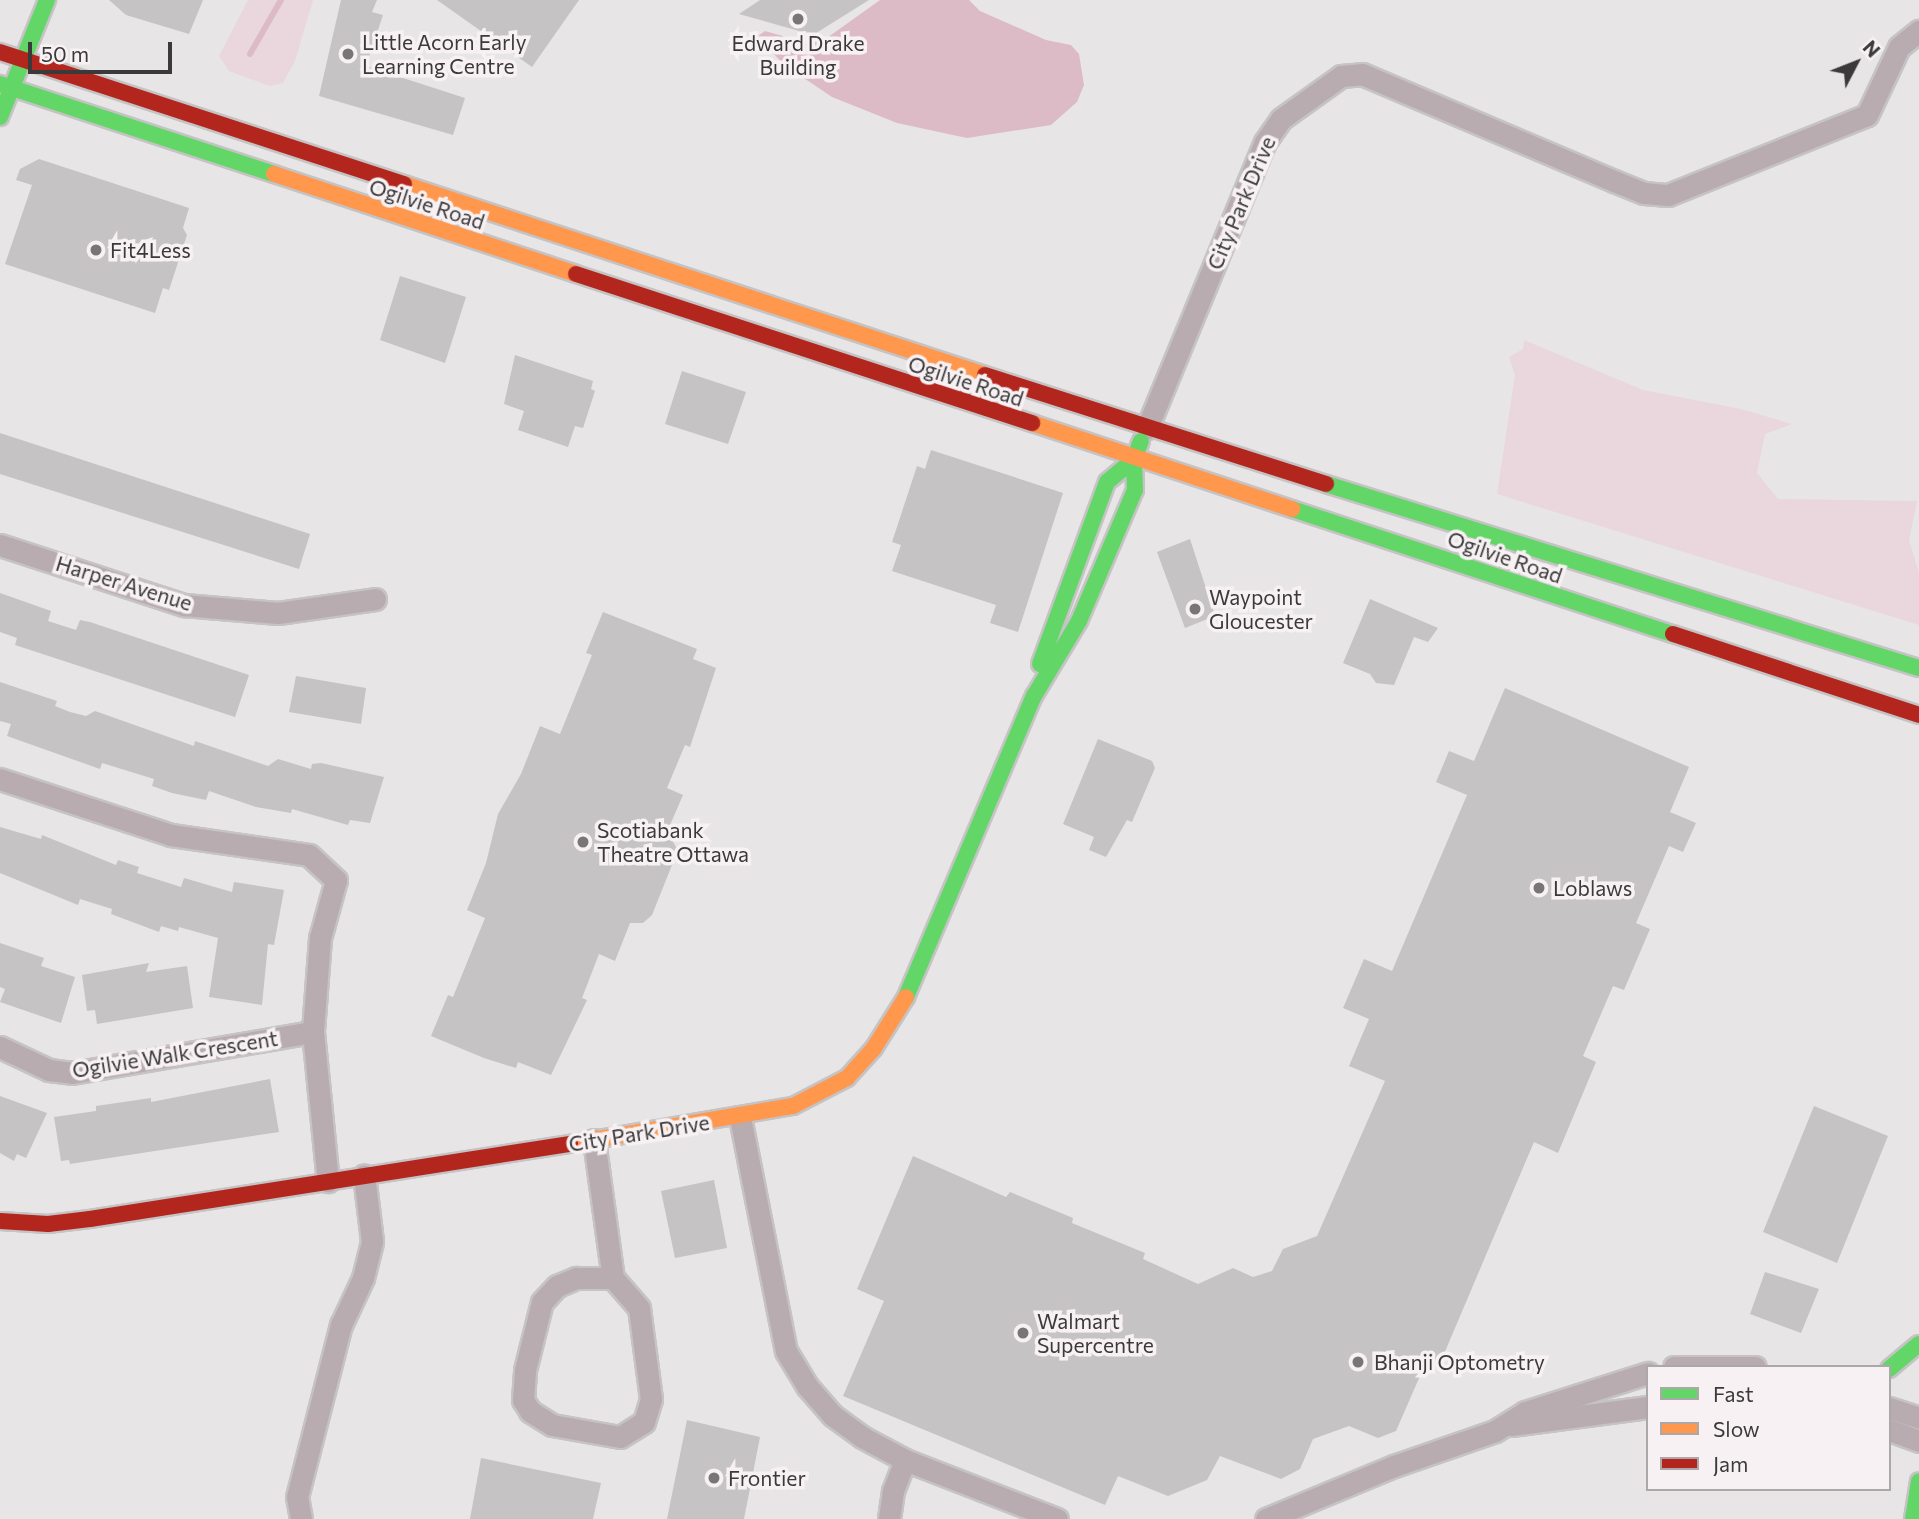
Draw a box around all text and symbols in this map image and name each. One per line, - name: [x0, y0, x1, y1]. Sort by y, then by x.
- marker: Edward Drake Building: [790, 11, 806, 27]
- scale bar: [32, 28, 175, 72]
- north arrow: [1821, 28, 1891, 98]
- place label: Little Acorn Early Learning Centre: [362, 29, 526, 79]
- place label: Edward Drake Building: [732, 30, 864, 80]
- text: N: [1859, 36, 1885, 62]
- text: 50 m: [41, 41, 89, 66]
- marker: Little Acorn Early Learning Centre: [340, 46, 356, 62]
- street label: City Park Drive: [1202, 133, 1280, 273]
- street label: Ogilvie Road: [366, 174, 488, 234]
- place label: Fit4Less: [110, 237, 191, 263]
- marker: Fit4Less: [88, 242, 104, 258]
- street label: Ogilvie Road: [905, 351, 1027, 411]
- street label: Ogilvie Road: [1444, 526, 1566, 588]
- street label: Harper Avenue: [53, 550, 195, 616]
- place label: Waypoint Gloucester: [1209, 584, 1313, 634]
- marker: Waypoint Gloucester: [1187, 601, 1203, 617]
- place label: Scotiabank Theatre Ottawa: [597, 817, 749, 867]
- marker: Scotiabank Theatre Ottawa: [575, 834, 591, 850]
- place label: Loblaws: [1553, 875, 1632, 901]
- marker: Loblaws: [1531, 880, 1547, 896]
- street label: Ogilvie Walk Crescent: [70, 1025, 280, 1083]
- street label: City Park Drive: [567, 1109, 711, 1157]
- place label: Walmart Supercentre: [1037, 1308, 1154, 1358]
- marker: Walmart Supercentre: [1015, 1325, 1031, 1341]
- place label: Bhanji Optometry: [1374, 1349, 1545, 1375]
- marker: Bhanji Optometry: [1348, 1352, 1368, 1372]
- legend: [1646, 1365, 1891, 1491]
- text: Fast: [1713, 1381, 1754, 1406]
- text: Slow: [1713, 1416, 1760, 1441]
- text: Jam: [1713, 1451, 1748, 1476]
- place label: Frontier: [728, 1465, 806, 1491]
- marker: Frontier: [706, 1470, 722, 1486]

